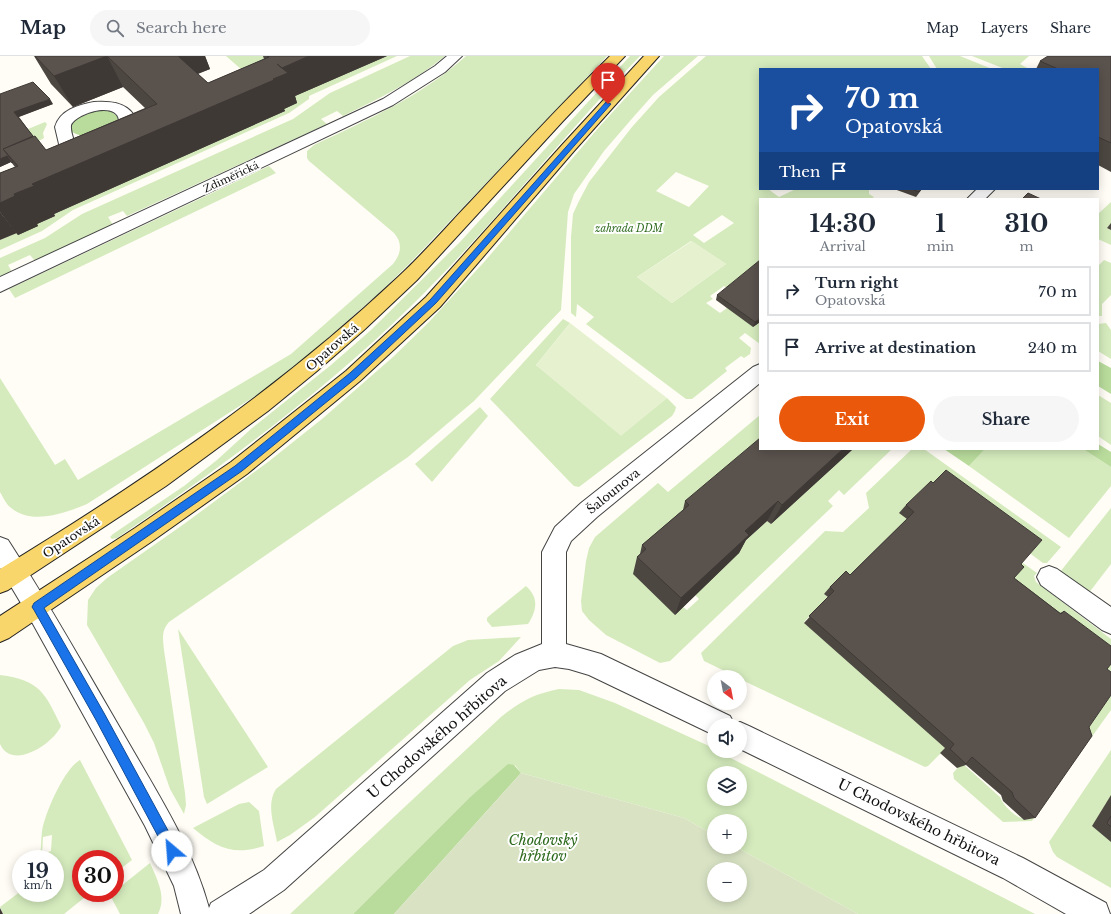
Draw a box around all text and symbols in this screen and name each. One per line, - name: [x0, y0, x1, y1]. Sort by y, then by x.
- search box: [90, 10, 370, 46]
- text: Map: [20, 16, 66, 39]
- icon: search: [104, 17, 126, 39]
- text: Search here: [136, 18, 227, 37]
- text: Map: [926, 19, 959, 37]
- text: Layers: [981, 19, 1028, 37]
- text: Share: [1050, 19, 1091, 37]
- pin: [591, 63, 625, 104]
- icon: arrive: [597, 69, 619, 91]
- text: 70 m: [845, 81, 919, 116]
- icon: right: [779, 84, 831, 136]
- text: Opatovská: [845, 116, 942, 138]
- street label: Zdiměřická: [201, 158, 261, 195]
- icon: arrive: [828, 160, 850, 182]
- text: Then: [779, 162, 820, 181]
- text: 14:30: [810, 209, 876, 238]
- text: 1: [935, 209, 946, 238]
- text: 310: [1005, 209, 1048, 238]
- park label: zahrada DDM: [594, 222, 664, 235]
- text: Arrival: [820, 238, 866, 255]
- text: min: [927, 238, 954, 255]
- text: m: [1020, 238, 1033, 255]
- text: Turn right: [815, 273, 898, 292]
- icon: right: [781, 280, 803, 302]
- text: 70 m: [1038, 282, 1077, 301]
- text: Opatovská: [815, 292, 885, 309]
- street label: Opatovská: [303, 320, 362, 374]
- icon: arrive: [781, 336, 803, 358]
- text: Arrive at destination: [815, 338, 976, 357]
- text: 240 m: [1028, 338, 1077, 357]
- button: Exit: [779, 396, 925, 442]
- button: Share: [933, 396, 1079, 442]
- street label: Šalounova: [583, 464, 643, 517]
- street label: Opatovská: [40, 513, 103, 561]
- north arrow: [707, 670, 747, 710]
- map controls: [707, 670, 747, 902]
- street label: U Chodovského hřbitova: [364, 671, 511, 802]
- button: sound: [707, 718, 747, 758]
- button: layers: [707, 766, 747, 806]
- street label: U Chodovského hřbitova: [835, 775, 1003, 869]
- button: +: [707, 814, 747, 854]
- position arrow: [151, 830, 193, 872]
- park label: Chodovský hřbitov: [509, 831, 578, 865]
- speed limit sign: 30: [72, 850, 124, 902]
- text: 19: [27, 859, 49, 883]
- button: −: [707, 862, 747, 902]
- text: km/h: [24, 879, 52, 892]

